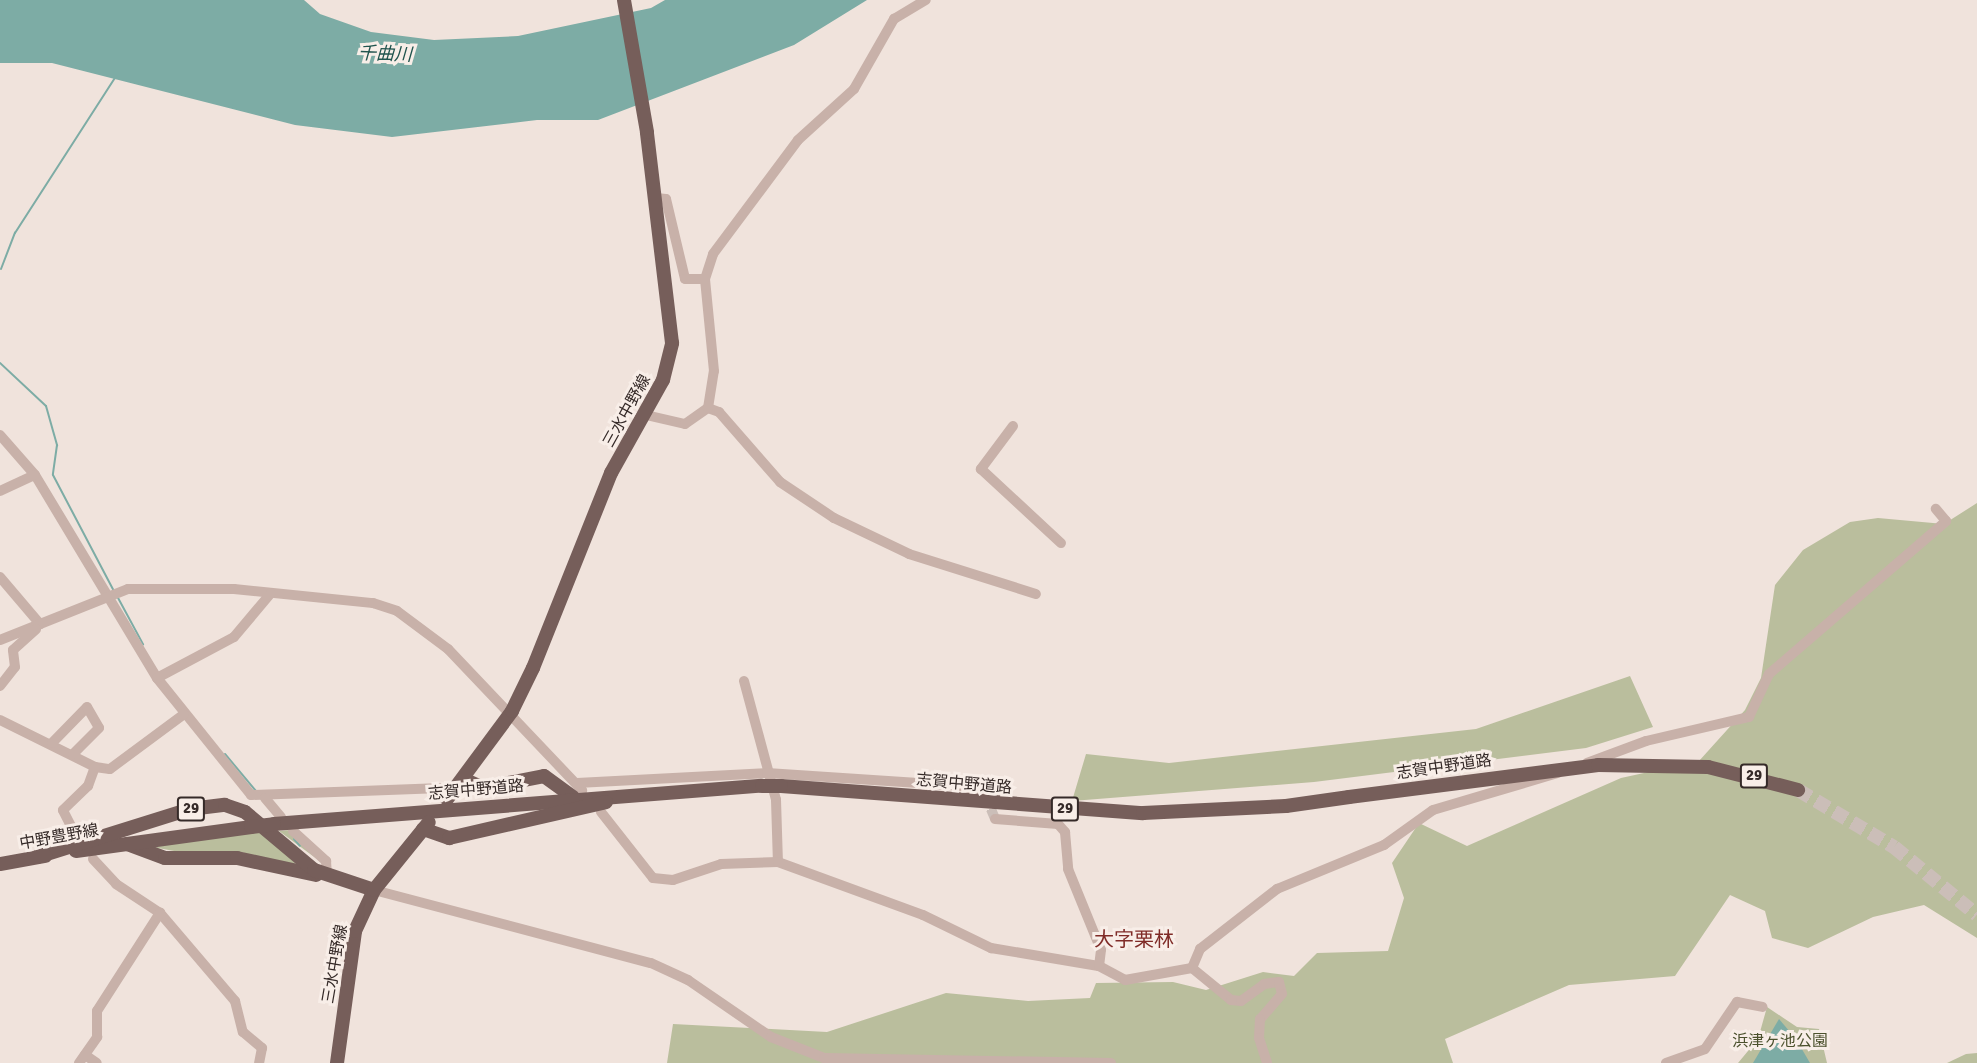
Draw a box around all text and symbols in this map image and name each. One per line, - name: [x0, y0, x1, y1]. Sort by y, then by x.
- water label: 千曲川: [358, 42, 412, 66]
- street label: 三水中野線: [599, 371, 655, 451]
- street label: 志賀中野道路: [1395, 751, 1493, 783]
- road number: 29: [1739, 764, 1769, 788]
- street label: 志賀中野道路: [915, 770, 1013, 798]
- street label: 志賀中野道路: [427, 776, 525, 804]
- road number: 29: [176, 797, 206, 821]
- road number: 29: [1050, 797, 1080, 821]
- street label: 中野豊野線: [18, 821, 100, 853]
- street label: 三水中野線: [319, 923, 351, 1005]
- district label: 大字栗林: [1094, 927, 1174, 951]
- park label: 浜津ヶ池公園: [1732, 1031, 1828, 1051]

